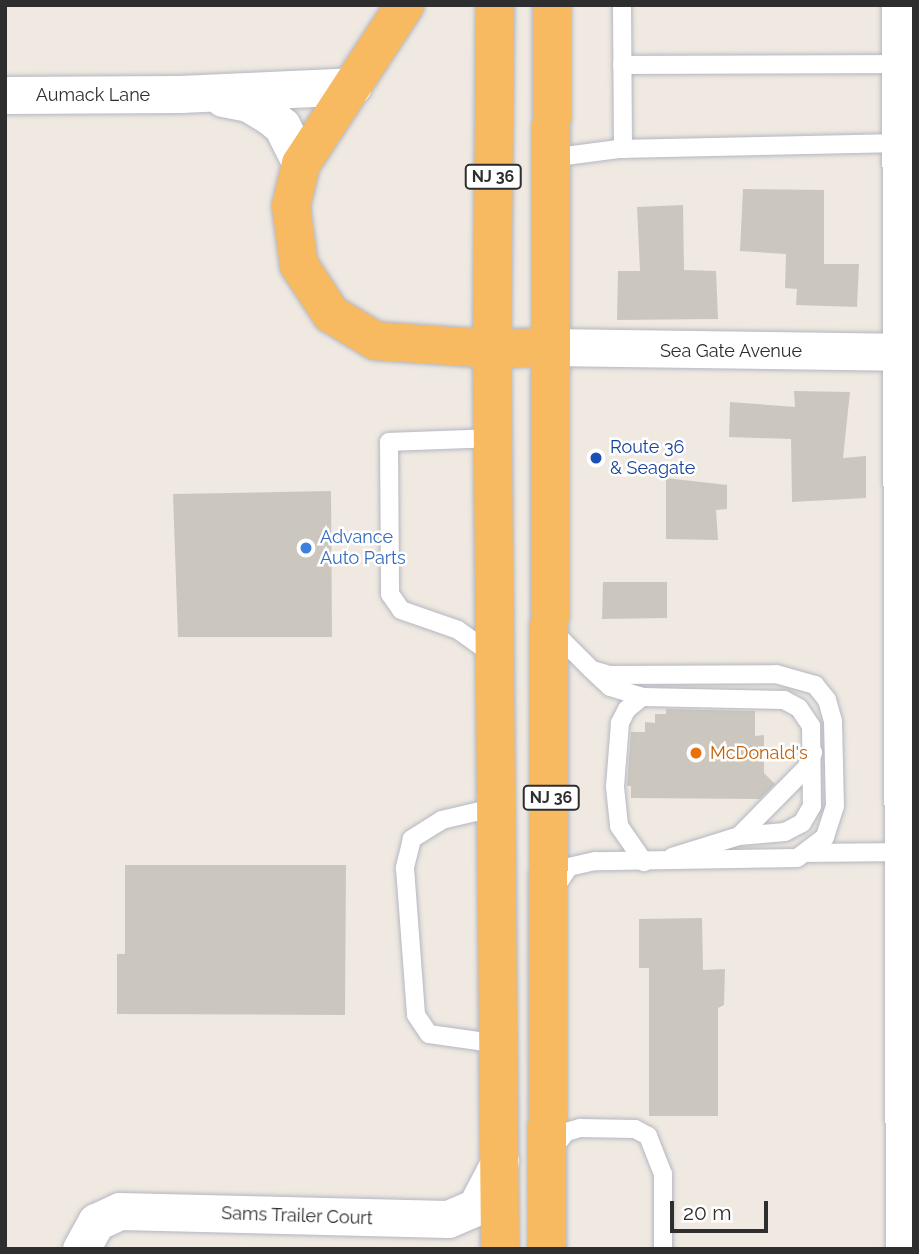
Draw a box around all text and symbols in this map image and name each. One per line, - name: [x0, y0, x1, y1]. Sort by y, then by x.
- street label: Aumack Lane: [36, 84, 150, 106]
- road number: NJ 36: [463, 164, 523, 190]
- street label: Sea Gate Avenue: [660, 340, 802, 362]
- place label: Route 36 & Seagate: [610, 437, 695, 480]
- marker: Route 36 & Seagate: [588, 450, 604, 466]
- place label: Advance Auto Parts: [320, 527, 406, 570]
- marker: Advance Auto Parts: [298, 540, 314, 556]
- place label: McDonald's: [710, 742, 808, 764]
- marker: McDonald's: [688, 745, 704, 761]
- road number: NJ 36: [521, 786, 581, 810]
- scale bar: [674, 1188, 772, 1232]
- text: 20 m: [683, 1200, 731, 1225]
- street label: Sams Trailer Court: [220, 1203, 374, 1229]

